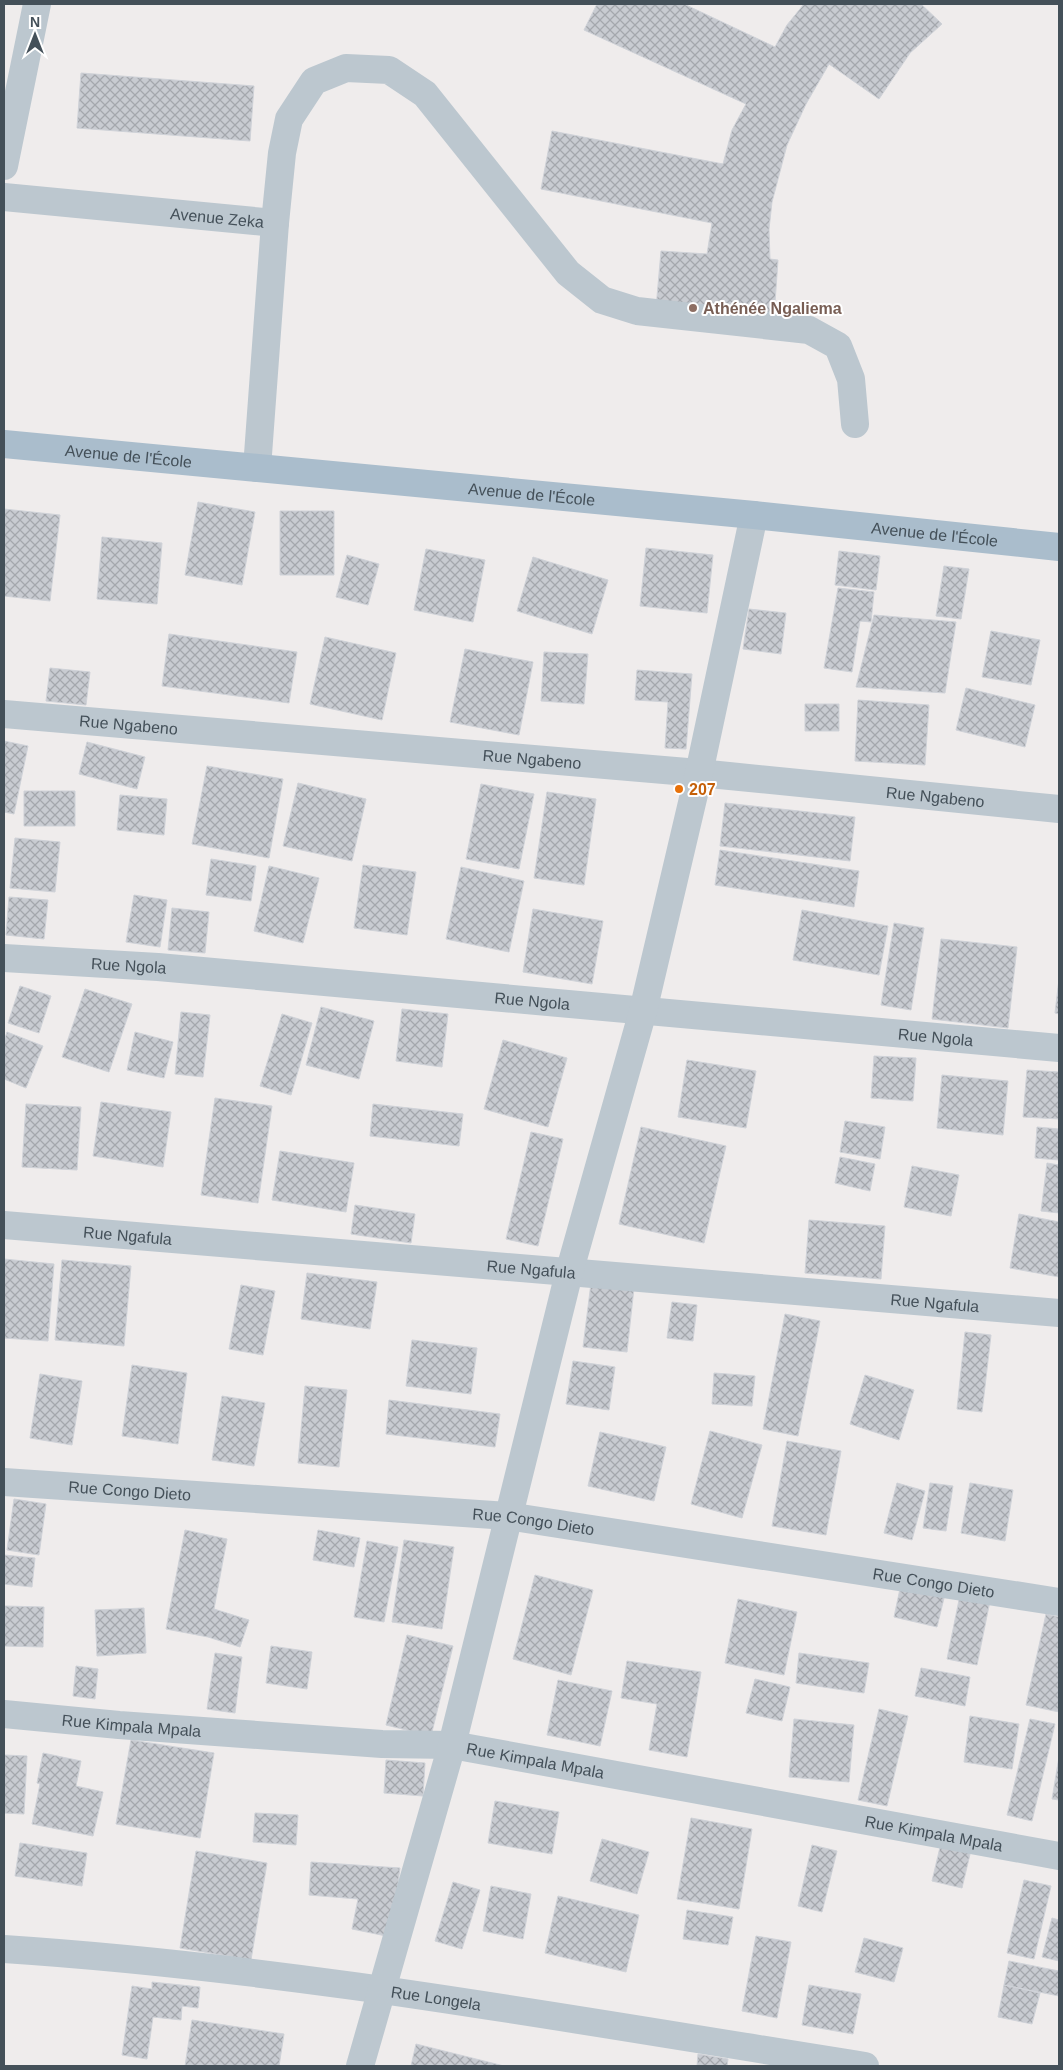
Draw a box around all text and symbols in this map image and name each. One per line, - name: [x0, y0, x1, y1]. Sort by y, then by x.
- north arrow: [10, 10, 60, 60]
- text: N: [30, 14, 40, 30]
- street label: Avenue Zeka: [169, 204, 265, 230]
- place label: Athénée Ngaliema: [703, 300, 842, 317]
- marker: Athénée Ngaliema: [687, 302, 699, 314]
- street label: Avenue de l'École: [64, 441, 193, 470]
- street label: Avenue de l'École: [467, 479, 596, 508]
- street label: Avenue de l'École: [870, 519, 999, 549]
- street label: Rue Ngabeno: [79, 712, 179, 737]
- street label: Rue Ngabeno: [482, 746, 582, 771]
- place label: 207: [689, 781, 716, 798]
- marker: 207: [673, 783, 685, 795]
- street label: Rue Ngabeno: [885, 783, 985, 810]
- street label: Rue Ngola: [91, 955, 167, 976]
- street label: Rue Ngola: [494, 989, 571, 1013]
- street label: Rue Ngola: [897, 1025, 974, 1049]
- street label: Rue Ngafula: [83, 1223, 173, 1247]
- street label: Rue Ngafula: [486, 1257, 576, 1281]
- street label: Rue Ngafula: [890, 1290, 980, 1315]
- street label: Rue Congo Dieto: [68, 1478, 192, 1503]
- street label: Rue Congo Dieto: [472, 1505, 596, 1538]
- street label: Rue Congo Dieto: [872, 1565, 996, 1600]
- street label: Rue Kimpala Mpala: [61, 1711, 202, 1739]
- street label: Rue Kimpala Mpala: [465, 1739, 606, 1781]
- street label: Rue Kimpala Mpala: [864, 1812, 1004, 1854]
- street label: Rue Longela: [390, 1983, 482, 2013]

